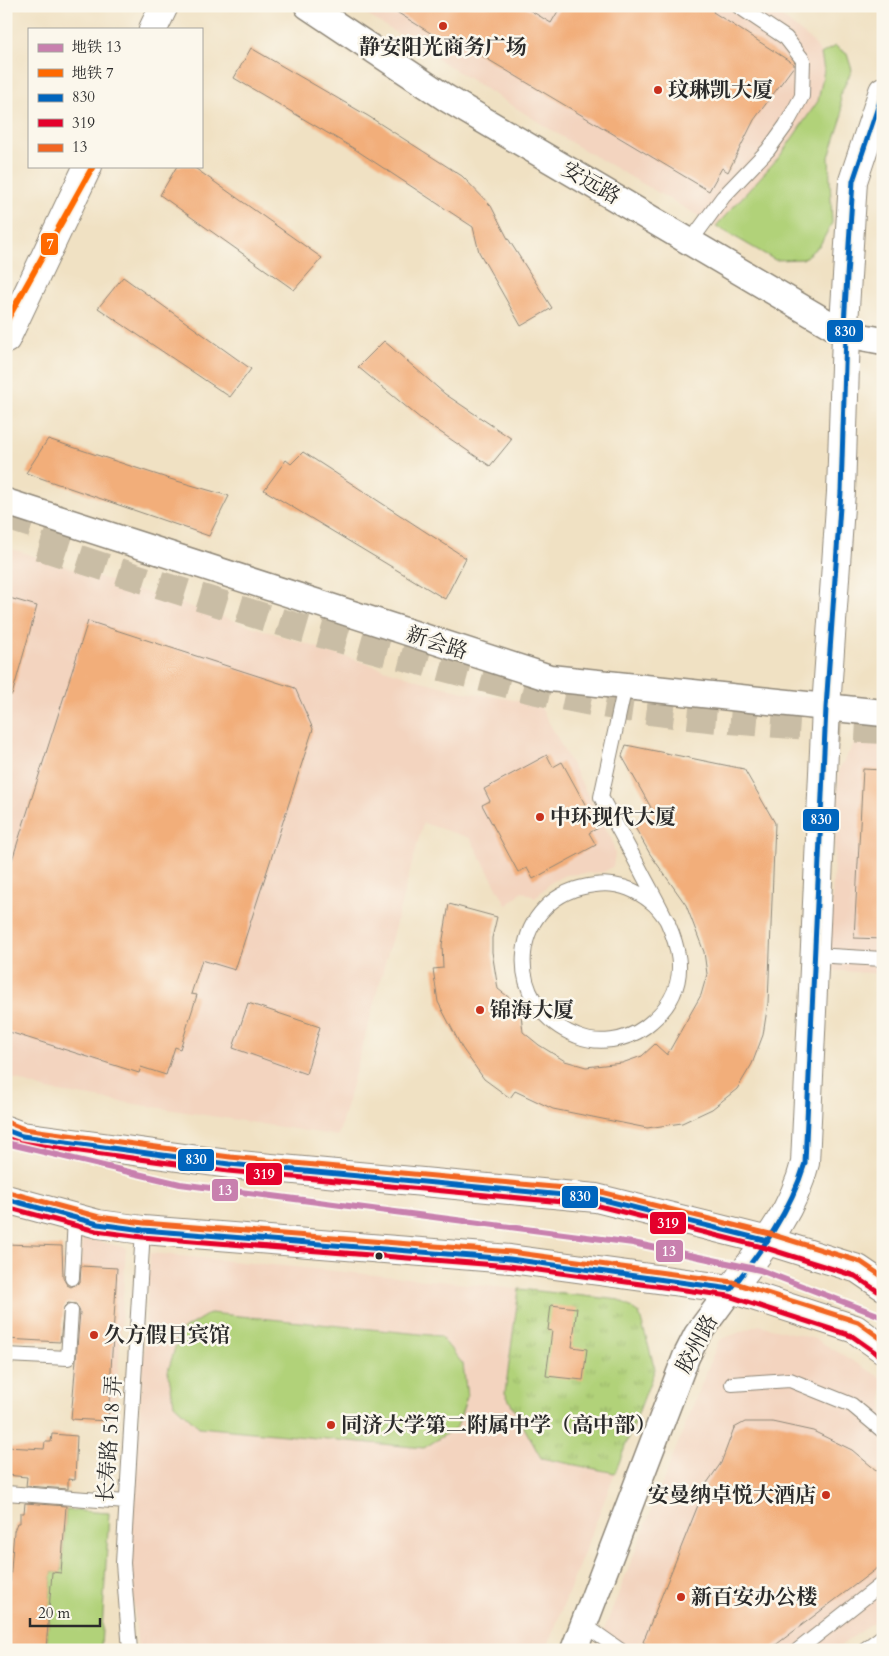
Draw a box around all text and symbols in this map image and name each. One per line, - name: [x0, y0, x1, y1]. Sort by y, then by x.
- marker: 静安阳光商务广场: [437, 20, 449, 32]
- legend: [28, 28, 202, 168]
- place label: 静安阳光商务广场: [359, 33, 527, 62]
- text: 地铁 13: [72, 37, 121, 57]
- text: 地铁 7: [72, 63, 114, 83]
- place label: 玟琳凯大厦: [668, 76, 773, 105]
- marker: 玟琳凯大厦: [652, 84, 664, 96]
- text: 830: [72, 87, 95, 107]
- text: 319: [72, 113, 95, 133]
- text: 13: [72, 137, 87, 157]
- street label: 安远路: [556, 155, 626, 211]
- line badge: 7: [40, 232, 59, 256]
- text: 7: [46, 235, 54, 254]
- line badge: 830: [826, 319, 864, 343]
- text: 830: [834, 322, 856, 341]
- street label: 新会路: [403, 619, 471, 667]
- place label: 中环现代大厦: [550, 803, 676, 832]
- line badge: 830: [802, 808, 840, 832]
- text: 830: [810, 810, 832, 829]
- marker: 中环现代大厦: [534, 811, 546, 823]
- place label: 锦海大厦: [490, 996, 574, 1025]
- marker: 锦海大厦: [474, 1004, 486, 1016]
- line badge: 830: [177, 1148, 215, 1172]
- text: 830: [185, 1150, 207, 1169]
- line badge: 319: [245, 1162, 283, 1186]
- text: 319: [253, 1165, 275, 1184]
- line badge: 13: [211, 1178, 239, 1202]
- text: 13: [218, 1181, 232, 1200]
- line badge: 830: [561, 1185, 599, 1209]
- text: 830: [569, 1187, 591, 1206]
- line badge: 319: [649, 1211, 687, 1235]
- text: 319: [657, 1214, 679, 1233]
- line badge: 13: [655, 1239, 684, 1263]
- text: 13: [662, 1242, 676, 1261]
- unlabelled marker: [374, 1251, 384, 1261]
- street label: 胶州路: [669, 1309, 725, 1379]
- place label: 久方假日宾馆: [104, 1321, 230, 1350]
- marker: 久方假日宾馆: [88, 1329, 100, 1341]
- street label: 长寿路 518 弄: [91, 1374, 129, 1504]
- place label: 同济大学第二附属中学（高中部）: [341, 1411, 656, 1440]
- marker: 同济大学第二附属中学（高中部）: [325, 1419, 337, 1431]
- place label: 安曼纳卓悦大酒店: [648, 1481, 816, 1510]
- marker: 安曼纳卓悦大酒店: [820, 1489, 832, 1501]
- place label: 新百安办公楼: [691, 1583, 817, 1612]
- marker: 新百安办公楼: [675, 1591, 687, 1603]
- scale bar: [30, 1596, 100, 1628]
- text: 20 m: [38, 1603, 70, 1623]

